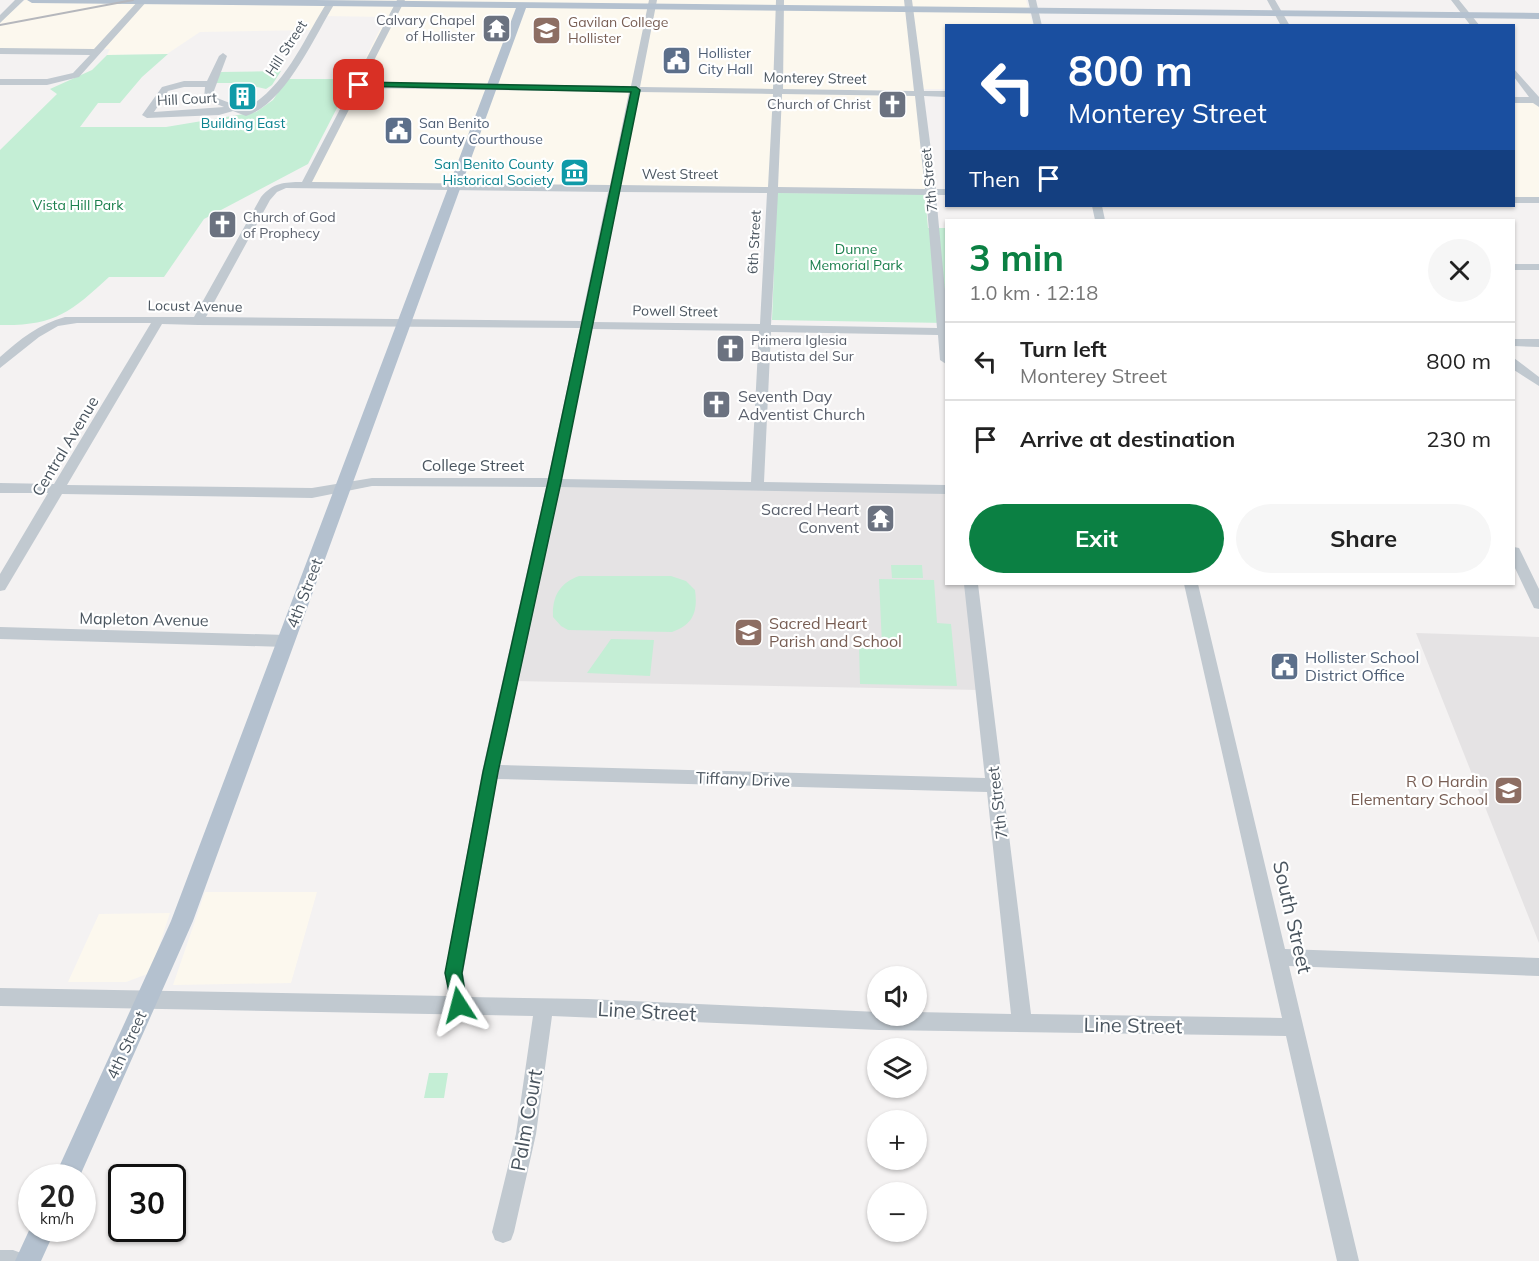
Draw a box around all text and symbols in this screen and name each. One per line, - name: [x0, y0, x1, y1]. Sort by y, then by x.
- place label: Calvary Chapel of Hollister: [376, 11, 476, 45]
- temple icon: Calvary Chapel of Hollister: [480, 12, 512, 44]
- place label: Gavilan College Hollister: [568, 13, 668, 47]
- school or university icon: Gavilan College Hollister: [531, 14, 563, 46]
- street label: Hill Street: [261, 17, 311, 79]
- place label: Hollister City Hall: [698, 44, 753, 78]
- text: 800 m: [1068, 44, 1193, 97]
- public building icon: Hollister City Hall: [661, 45, 693, 77]
- icon: left: [969, 48, 1047, 126]
- pin: [333, 59, 384, 110]
- icon: arrive: [342, 68, 375, 101]
- street label: Monterey Street: [763, 68, 867, 88]
- building icon: Building East: [227, 80, 259, 112]
- street label: Hill Court: [157, 88, 217, 110]
- church icon: Church of Christ: [876, 88, 908, 120]
- place label: Church of Christ: [767, 95, 871, 113]
- text: Monterey Street: [1068, 96, 1267, 130]
- place label: Building East: [201, 114, 285, 132]
- place label: San Benito County Courthouse: [419, 114, 543, 148]
- public building icon: San Benito County Courthouse: [382, 115, 414, 147]
- street label: 7th Street: [917, 147, 941, 213]
- place label: San Benito County Historical Society: [434, 155, 555, 189]
- museum icon: San Benito County Historical Society: [559, 156, 591, 188]
- icon: arrive: [1032, 162, 1065, 195]
- street label: West Street: [642, 165, 718, 183]
- text: Then: [969, 165, 1020, 193]
- park label: Vista Hill Park: [33, 196, 124, 214]
- place label: Church of God of Prophecy: [243, 208, 336, 242]
- church icon: Church of God of Prophecy: [206, 209, 238, 241]
- street label: 6th Street: [743, 210, 765, 274]
- text: 3 min: [969, 235, 1064, 280]
- button: close: [1428, 239, 1491, 302]
- park label: Dunne Memorial Park: [809, 240, 903, 274]
- text: 1.0 km · 12:18: [969, 280, 1098, 305]
- street label: Locust Avenue: [147, 296, 243, 316]
- street label: Powell Street: [632, 301, 718, 321]
- place label: Primera Iglesia Bautista del Sur: [751, 331, 855, 365]
- church icon: Primera Iglesia Bautista del Sur: [714, 332, 746, 364]
- text: Turn left: [1020, 335, 1107, 363]
- icon: left: [969, 345, 1002, 378]
- text: 800 m: [1426, 347, 1491, 375]
- text: Monterey Street: [1020, 363, 1167, 388]
- place label: Seventh Day Adventist Church: [738, 386, 865, 424]
- church icon: Seventh Day Adventist Church: [701, 389, 733, 421]
- street label: Central Avenue: [27, 392, 103, 500]
- icon: arrive: [969, 423, 1002, 456]
- text: Arrive at destination: [1020, 425, 1235, 453]
- text: 230 m: [1426, 425, 1491, 453]
- street label: College Street: [422, 455, 525, 475]
- place label: Sacred Heart Convent: [761, 499, 859, 537]
- temple icon: Sacred Heart Convent: [864, 502, 896, 534]
- button: Exit: [969, 504, 1224, 573]
- button: Share: [1236, 504, 1491, 573]
- street label: 4th Street: [282, 555, 327, 631]
- street label: Mapleton Avenue: [79, 608, 209, 630]
- place label: Sacred Heart Parish and School: [769, 613, 902, 651]
- school or university icon: Sacred Heart Parish and School: [732, 616, 764, 648]
- place label: Hollister School District Office: [1305, 647, 1419, 685]
- public building icon: Hollister School District Office: [1268, 650, 1300, 682]
- street label: 7th Street: [983, 765, 1011, 840]
- street label: Tiffany Drive: [696, 767, 790, 791]
- place label: R O Hardin Elementary School: [1350, 771, 1488, 809]
- school or university icon: R O Hardin Elementary School: [1493, 774, 1525, 806]
- street label: South Street: [1268, 858, 1318, 976]
- map controls: [867, 966, 927, 1242]
- button: sound: [867, 966, 927, 1026]
- position arrow: [427, 973, 491, 1037]
- street label: Line Street: [597, 996, 697, 1026]
- street label: 4th Street: [102, 1007, 151, 1082]
- street label: Line Street: [1083, 1012, 1183, 1038]
- button: layers: [867, 1038, 927, 1098]
- street label: Palm Court: [505, 1067, 547, 1173]
- button: +: [867, 1110, 927, 1170]
- speed limit sign: 30: [108, 1164, 186, 1242]
- text: 20: [39, 1177, 75, 1215]
- button: −: [867, 1182, 927, 1242]
- text: km/h: [40, 1209, 74, 1228]

